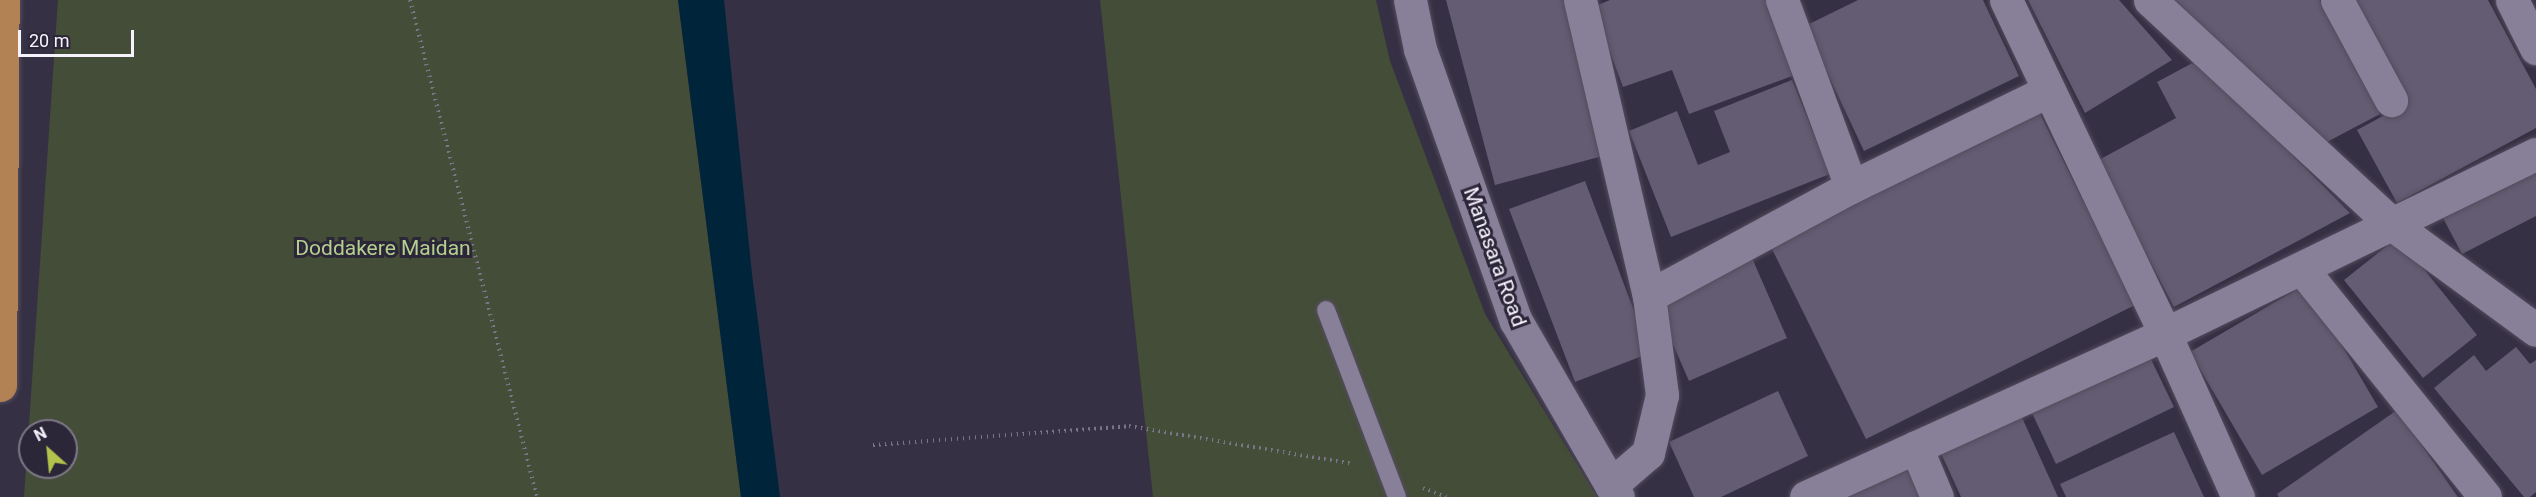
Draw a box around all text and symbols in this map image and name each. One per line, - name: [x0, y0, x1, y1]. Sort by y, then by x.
- scale bar: [21, 18, 136, 56]
- text: 20 m: [29, 30, 69, 51]
- street label: Manasara Road: [1458, 184, 1532, 330]
- park label: Doddakere Maidan: [295, 235, 471, 261]
- north arrow: [18, 419, 78, 479]
- text: N: [31, 423, 50, 445]

